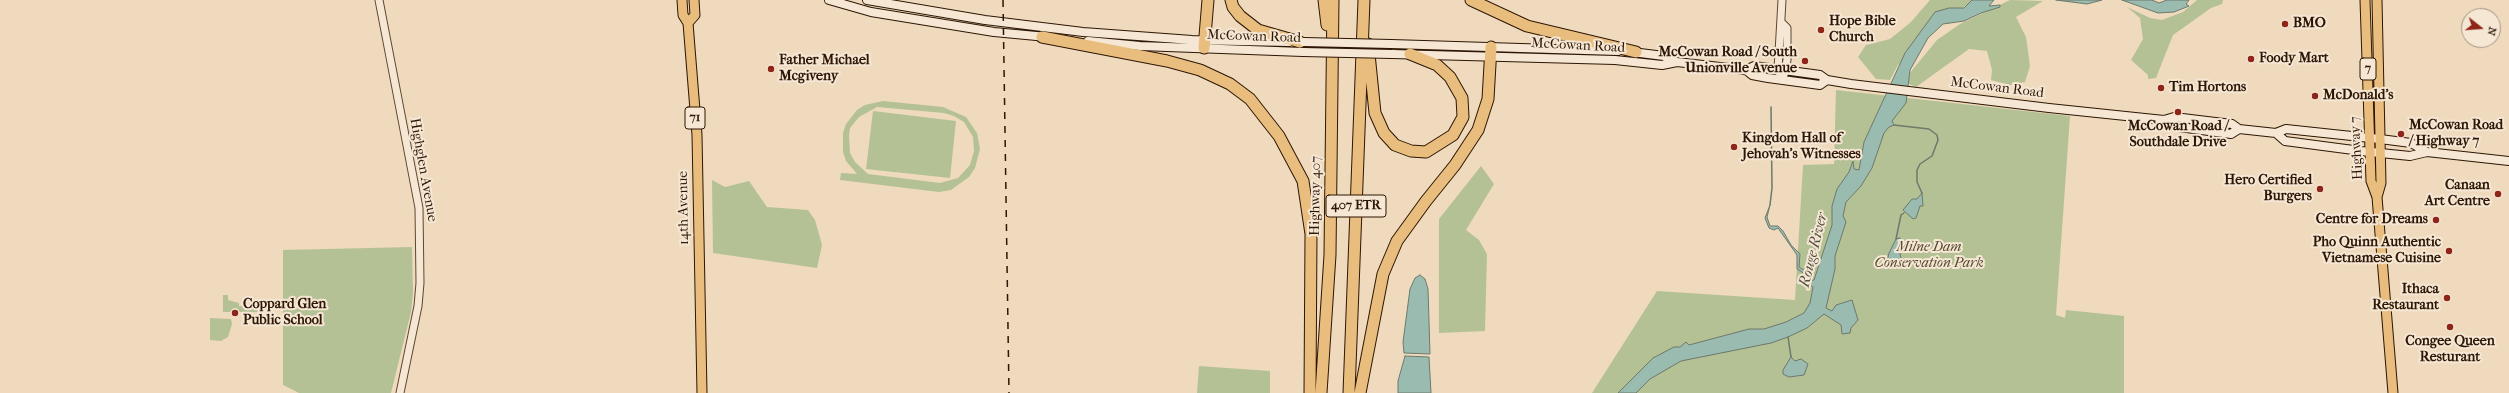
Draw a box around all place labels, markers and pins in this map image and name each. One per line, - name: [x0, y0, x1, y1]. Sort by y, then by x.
- place label: Hope Bible Church: [1829, 14, 1896, 46]
- place label: BMO: [2293, 16, 2326, 32]
- marker: BMO: [2280, 19, 2290, 29]
- marker: Hope Bible Church: [1816, 25, 1826, 35]
- place label: McCowan Road / South Unionville Avenue: [1659, 45, 1797, 78]
- place label: Foody Mart: [2259, 51, 2329, 67]
- place label: Father Michael Mcgiveny: [779, 53, 870, 86]
- marker: Foody Mart: [2246, 54, 2256, 64]
- marker: McCowan Road / South Unionville Avenue: [1800, 56, 1810, 66]
- marker: Father Michael Mcgiveny: [766, 64, 776, 74]
- place label: Tim Hortons: [2169, 80, 2246, 96]
- marker: Tim Hortons: [2156, 83, 2166, 93]
- place label: McDonald's: [2323, 88, 2394, 104]
- marker: McDonald's: [2310, 91, 2320, 101]
- marker: McCowan Road / Southdale Drive: [2173, 107, 2183, 117]
- place label: McCowan Road / Highway 7: [2409, 118, 2503, 150]
- place label: McCowan Road / Southdale Drive: [2128, 119, 2228, 152]
- marker: McCowan Road / Highway 7: [2396, 129, 2406, 139]
- place label: Kingdom Hall of Jehovah's Witnesses: [1742, 131, 1861, 164]
- marker: Kingdom Hall of Jehovah's Witnesses: [1729, 142, 1739, 152]
- place label: Hero Certified Burgers: [2224, 173, 2312, 206]
- place label: Canaan Art Centre: [2425, 178, 2490, 210]
- marker: Hero Certified Burgers: [2315, 184, 2325, 194]
- marker: Canaan Art Centre: [2493, 189, 2503, 199]
- place label: Centre for Dreams: [2316, 212, 2428, 228]
- marker: Centre for Dreams: [2431, 215, 2441, 225]
- place label: Pho Quinn Authentic Vietnamese Cuisine: [2313, 235, 2441, 268]
- marker: Pho Quinn Authentic Vietnamese Cuisine: [2444, 246, 2454, 256]
- place label: Ithaca Restaurant: [2372, 282, 2439, 314]
- marker: Ithaca Restaurant: [2442, 293, 2452, 303]
- place label: Coppard Glen Public School: [243, 297, 326, 330]
- marker: Coppard Glen Public School: [230, 308, 240, 318]
- marker: Congee Queen Resturant: [2445, 322, 2455, 332]
- place label: Congee Queen Resturant: [2405, 334, 2495, 366]

